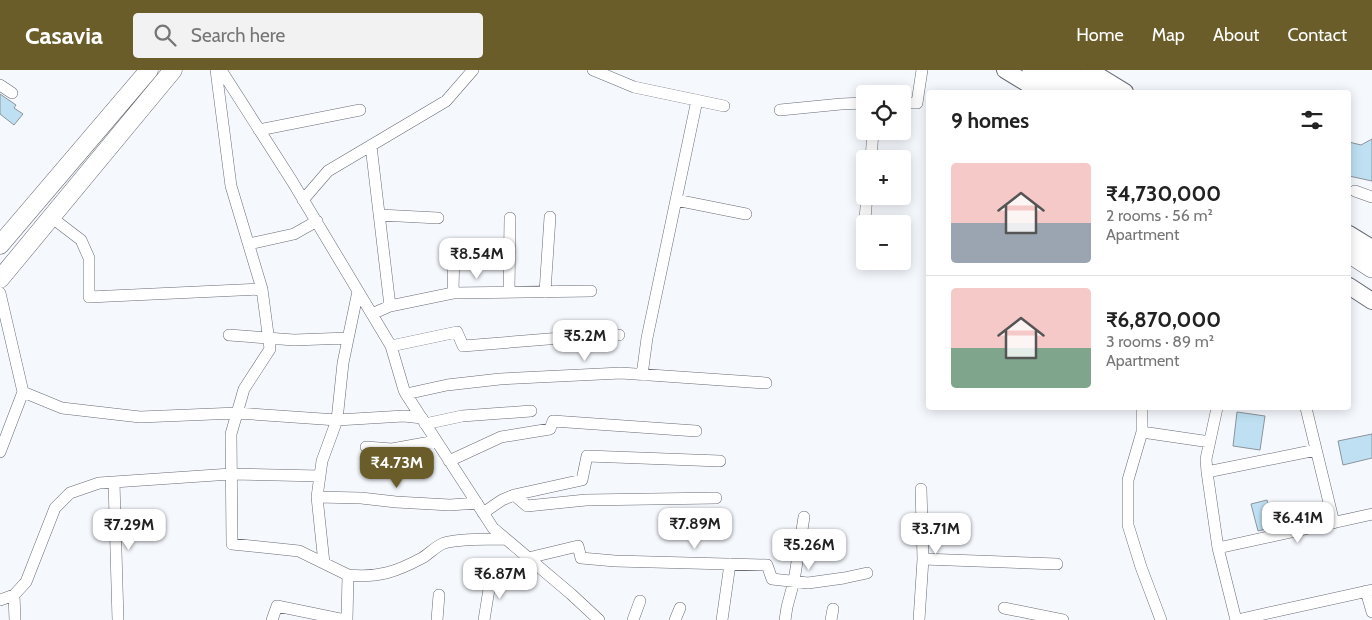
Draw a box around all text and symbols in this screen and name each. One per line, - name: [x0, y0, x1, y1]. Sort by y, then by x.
- search box: [133, 13, 483, 58]
- text: Casavia: [25, 21, 103, 50]
- icon: search: [151, 21, 179, 49]
- text: Search here: [191, 24, 285, 47]
- text: Home: [1076, 24, 1124, 46]
- text: Map: [1152, 24, 1185, 46]
- text: About: [1213, 24, 1259, 46]
- text: Contact: [1287, 24, 1347, 46]
- map controls: [856, 85, 911, 270]
- button: locate: [856, 85, 911, 140]
- icon: filters: [1298, 106, 1326, 134]
- text: 9 homes: [951, 108, 1029, 133]
- button: +: [856, 150, 911, 205]
- text: ₹4,730,000: [1106, 181, 1221, 206]
- icon: home: [991, 183, 1051, 243]
- text: 2 rooms · 56 m²: [1106, 206, 1213, 225]
- button: −: [856, 215, 911, 270]
- text: Apartment: [1106, 225, 1179, 244]
- pin: ₹8.54M: [436, 238, 518, 280]
- text: ₹8.54M: [450, 244, 504, 263]
- text: ₹6,870,000: [1106, 307, 1221, 332]
- icon: home: [991, 308, 1051, 368]
- pin: ₹5.2M: [550, 320, 620, 362]
- text: ₹5.2M: [564, 326, 606, 345]
- text: 3 rooms · 89 m²: [1106, 332, 1214, 351]
- text: Apartment: [1106, 351, 1179, 370]
- pin: ₹4.73M: [356, 446, 438, 489]
- text: ₹4.73M: [371, 453, 423, 472]
- pin: ₹6.41M: [1257, 502, 1339, 544]
- pin: ₹7.29M: [88, 508, 170, 551]
- pin: ₹7.89M: [654, 508, 736, 550]
- text: ₹6.41M: [1273, 508, 1323, 527]
- pin: ₹3.71M: [895, 512, 977, 555]
- text: ₹7.89M: [669, 514, 721, 533]
- text: ₹7.29M: [104, 515, 154, 534]
- text: ₹3.71M: [912, 519, 960, 538]
- pin: ₹5.26M: [768, 528, 850, 571]
- text: ₹5.26M: [783, 535, 835, 554]
- pin: ₹6.87M: [459, 558, 541, 600]
- text: ₹6.87M: [474, 564, 526, 583]

